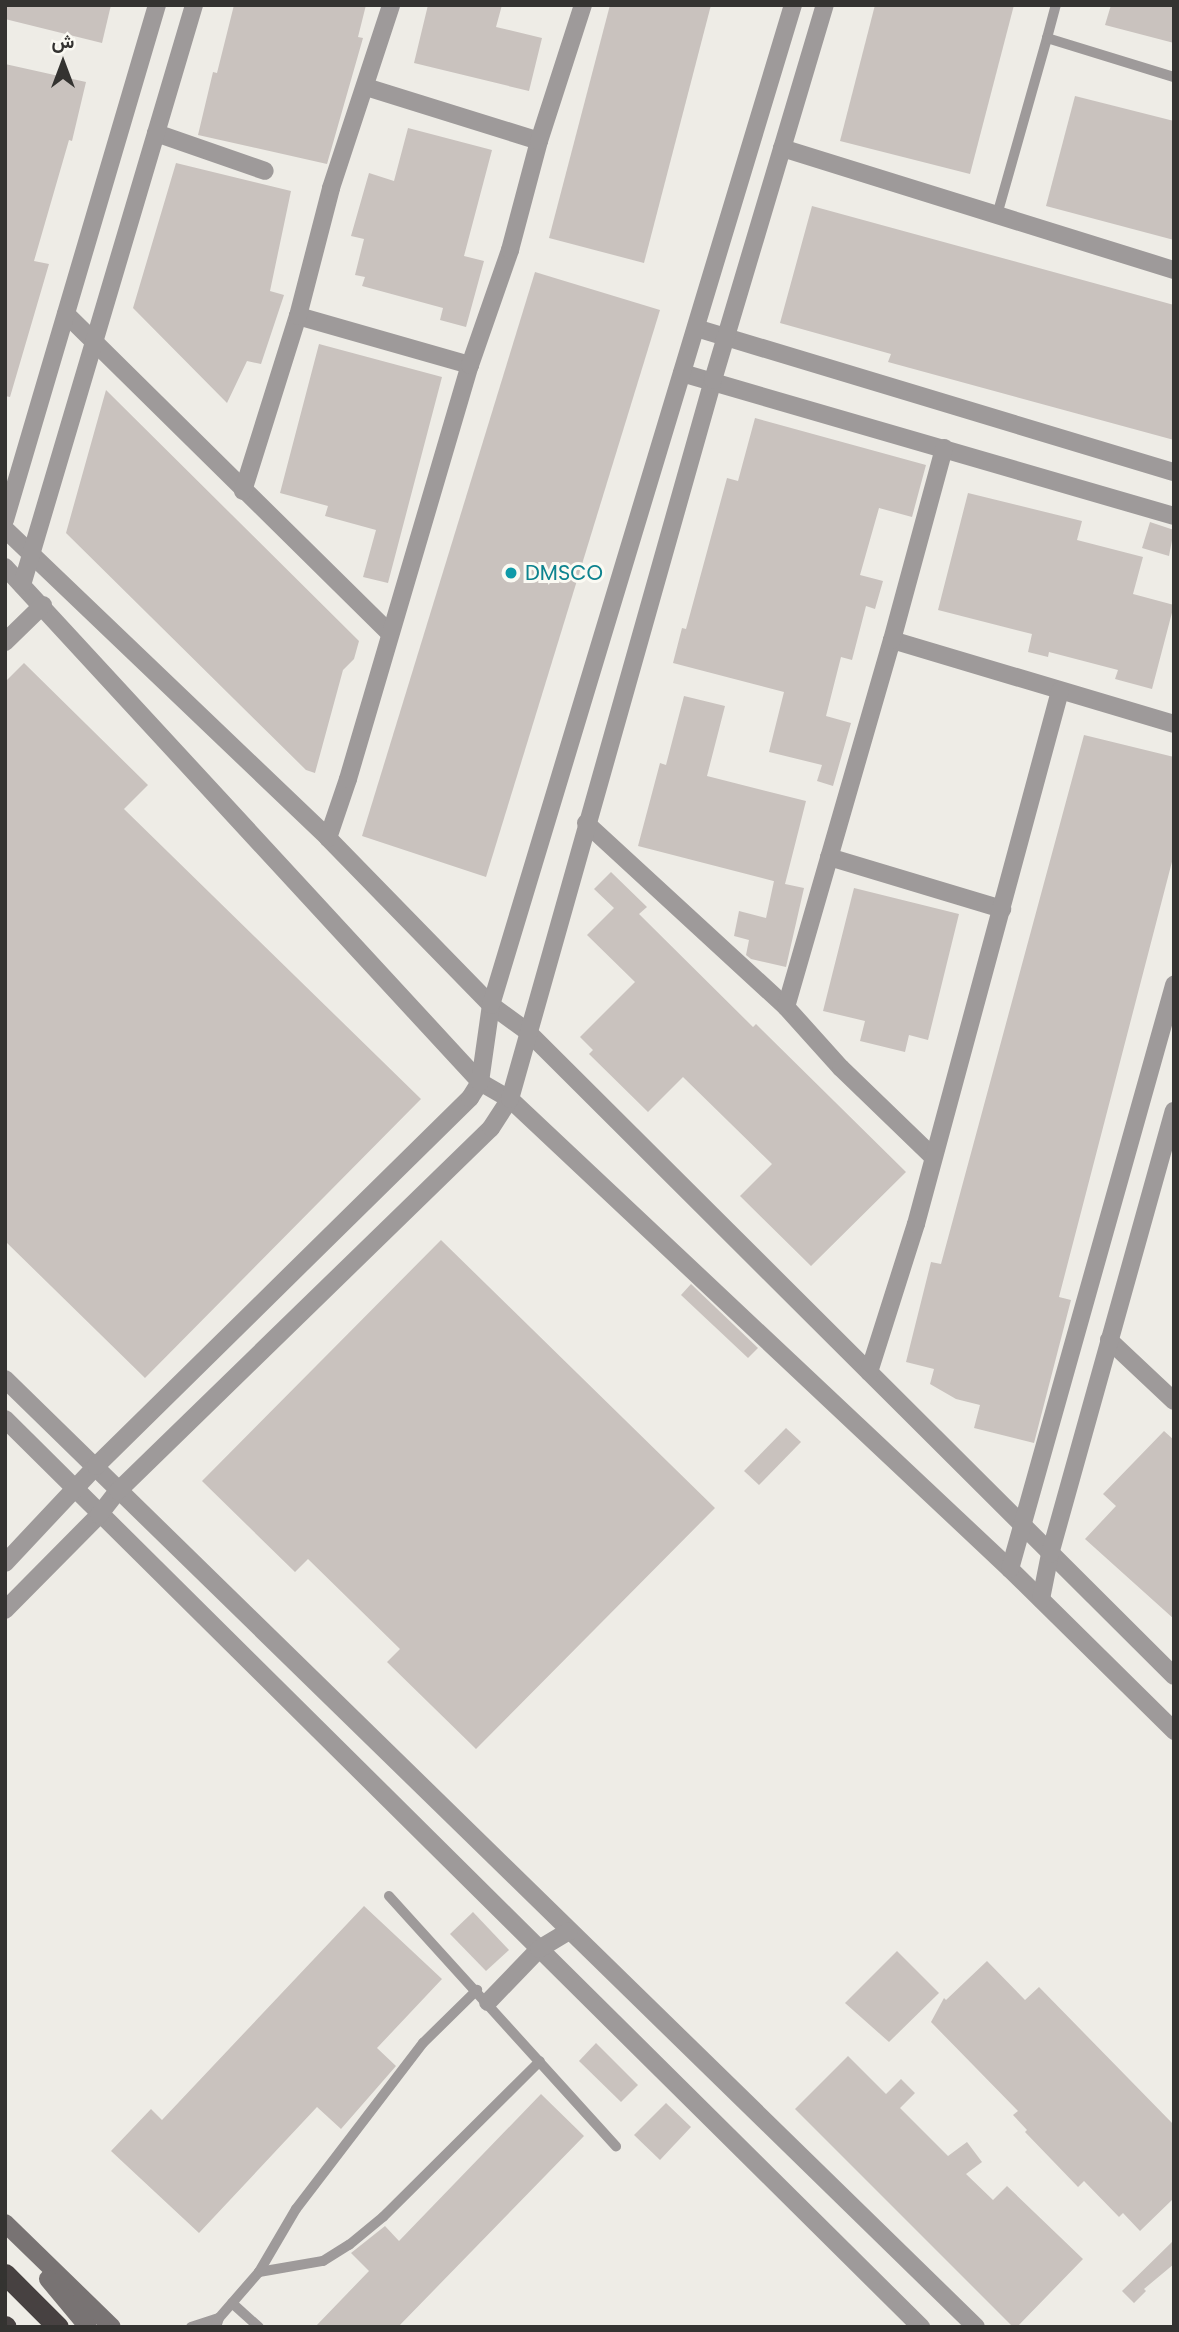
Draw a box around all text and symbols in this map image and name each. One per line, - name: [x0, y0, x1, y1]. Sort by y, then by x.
- north arrow: [28, 28, 98, 98]
- text: ش: [52, 28, 74, 55]
- place label: DMSCO: [525, 560, 603, 586]
- marker: DMSCO: [503, 565, 519, 581]

